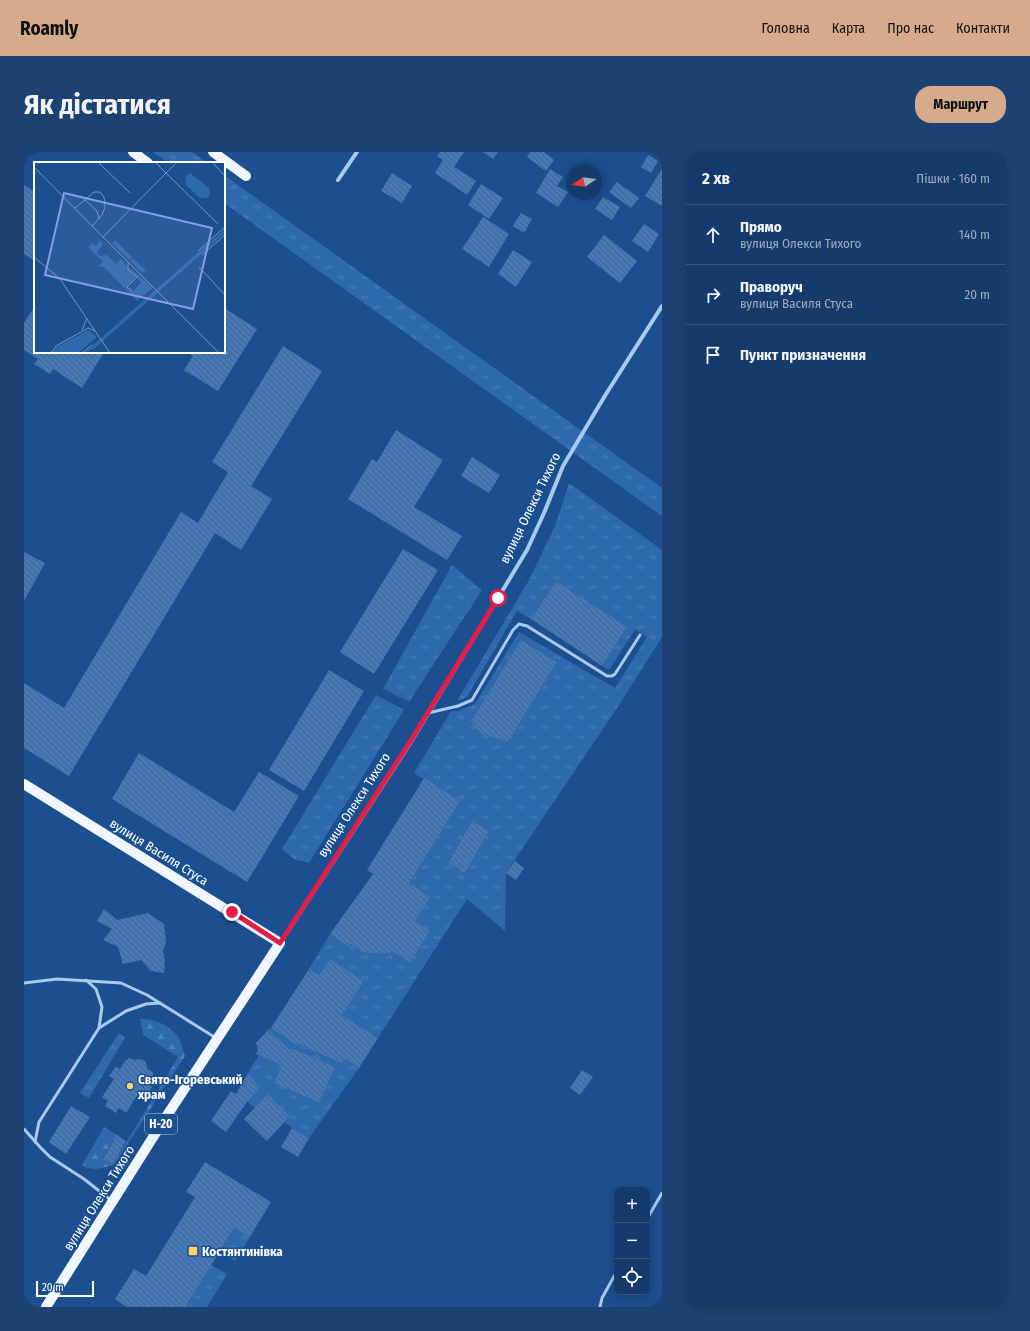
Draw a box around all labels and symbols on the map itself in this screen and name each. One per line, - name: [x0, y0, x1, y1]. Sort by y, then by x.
- inset map: [34, 162, 225, 353]
- north arrow: [566, 164, 602, 200]
- street label: вулиця Олекси Тихого: [497, 450, 563, 566]
- route start: [489, 589, 507, 607]
- street label: вулиця Олекси Тихого: [315, 750, 393, 860]
- street label: вулиця Василя Стуса: [107, 816, 211, 888]
- route end: [223, 903, 241, 921]
- place label: Свято-Ігоревський храм: [137, 1072, 242, 1102]
- marker: Свято-Ігоревський храм: [125, 1081, 135, 1091]
- road number: Н-20: [145, 1114, 177, 1134]
- street label: вулиця Олекси Тихого: [60, 1142, 138, 1253]
- place label: Костянтинівка: [202, 1244, 283, 1259]
- marker: Костянтинівка: [187, 1245, 199, 1257]
- scale bar: [36, 1279, 94, 1298]

